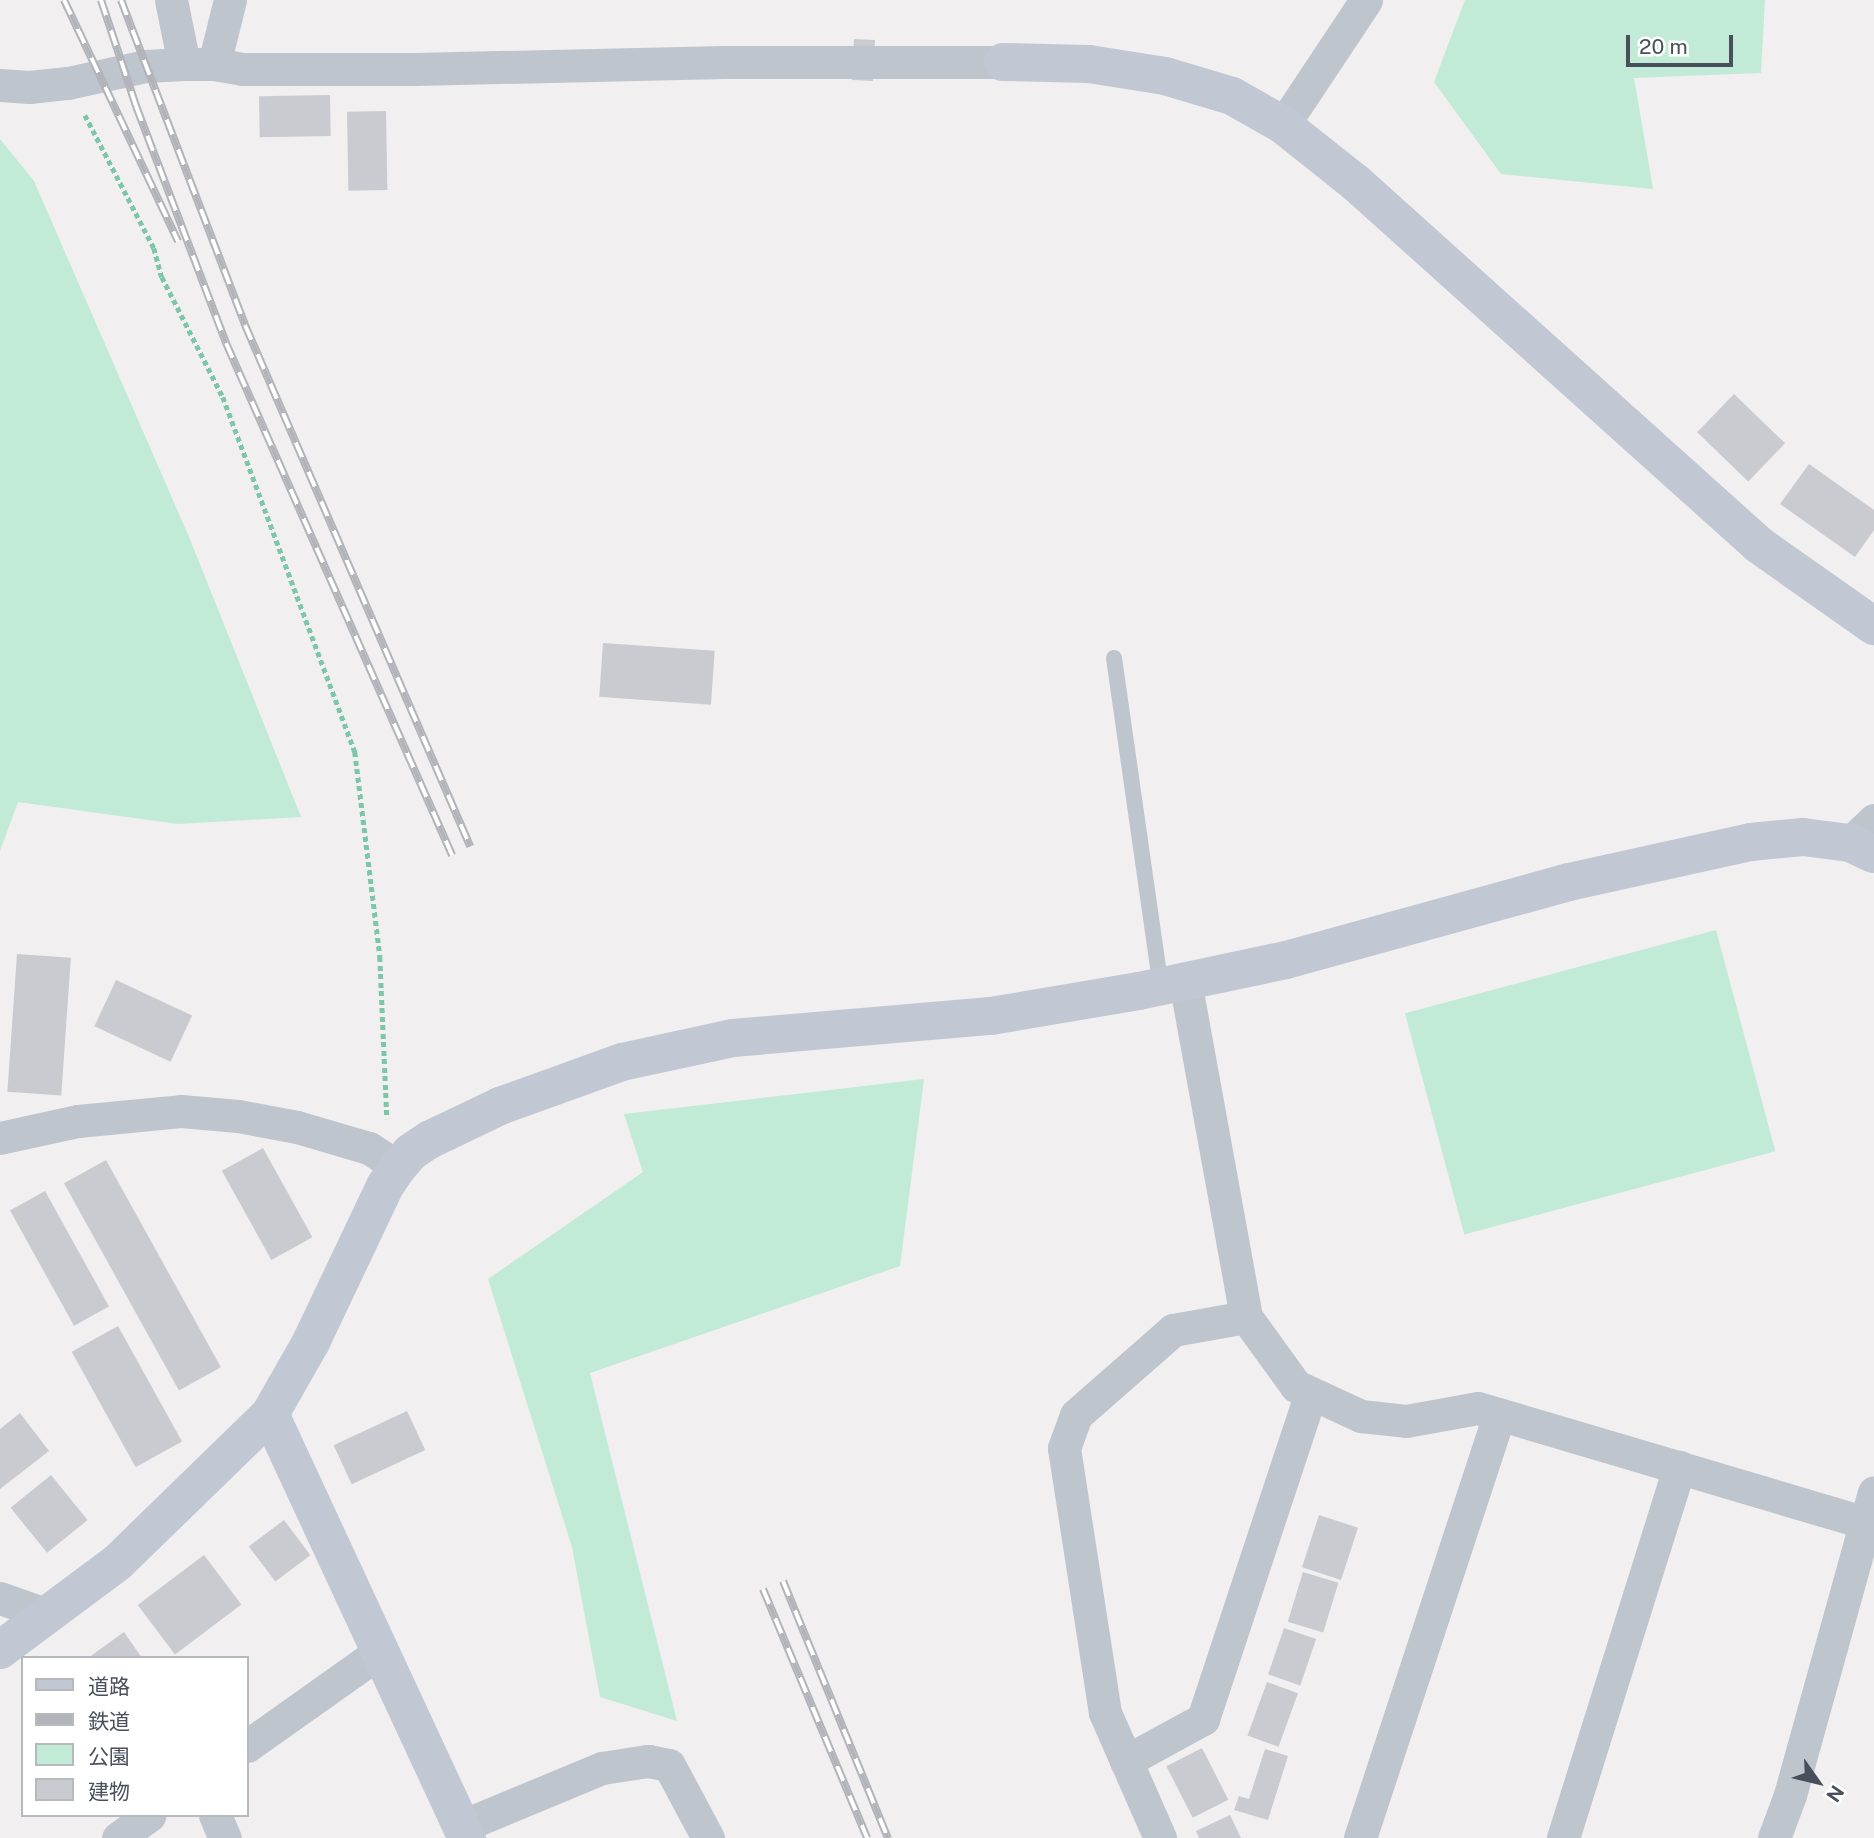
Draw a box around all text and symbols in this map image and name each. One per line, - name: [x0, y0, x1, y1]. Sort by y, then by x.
- scale bar: [1629, 21, 1736, 65]
- text: 20 m: [1639, 34, 1688, 59]
- legend: [21, 1656, 248, 1817]
- text: 道路: [88, 1674, 130, 1699]
- text: 鉄道: [88, 1709, 130, 1734]
- text: 公園: [88, 1744, 130, 1769]
- north arrow: [1783, 1747, 1853, 1817]
- text: 建物: [88, 1779, 130, 1804]
- text: N: [1822, 1781, 1849, 1806]

